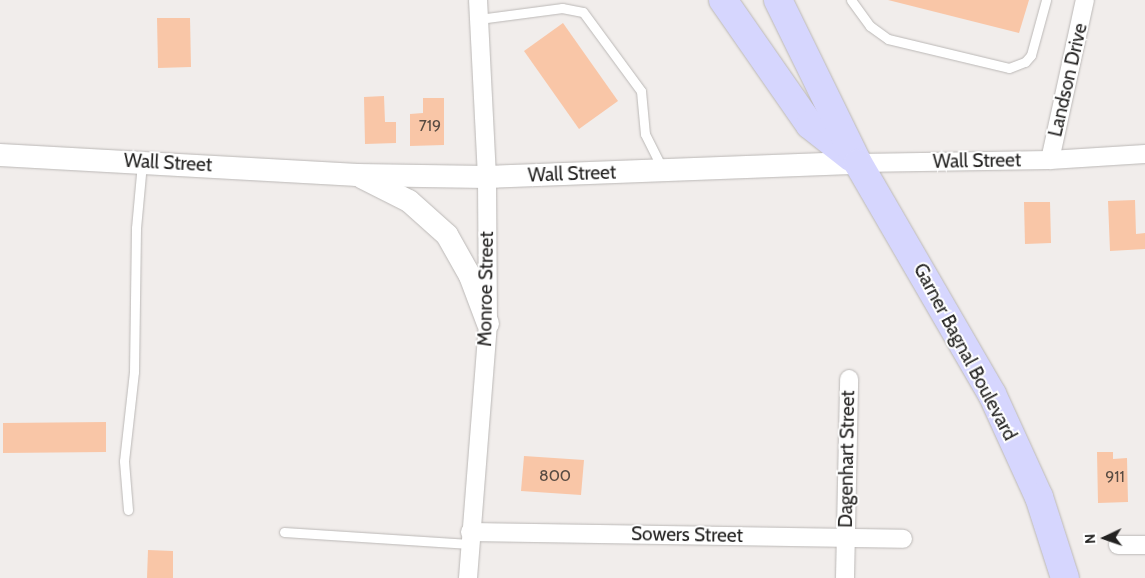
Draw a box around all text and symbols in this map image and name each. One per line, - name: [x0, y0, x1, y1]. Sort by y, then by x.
- street label: Landson Drive: [1044, 21, 1092, 139]
- house number: 719: [419, 116, 441, 136]
- street label: Wall Street: [123, 149, 213, 177]
- street label: Wall Street: [933, 149, 1021, 173]
- street label: Wall Street: [527, 161, 617, 187]
- street label: Monroe Street: [474, 231, 498, 347]
- street label: Garner Bagnal Boulevard: [909, 260, 1021, 444]
- street label: Dagenhart Street: [834, 390, 860, 528]
- house number: 800: [539, 466, 571, 486]
- house number: 911: [1105, 467, 1125, 487]
- north arrow: [1080, 513, 1130, 563]
- street label: Sowers Street: [631, 523, 743, 547]
- text: N: [1081, 533, 1099, 544]

